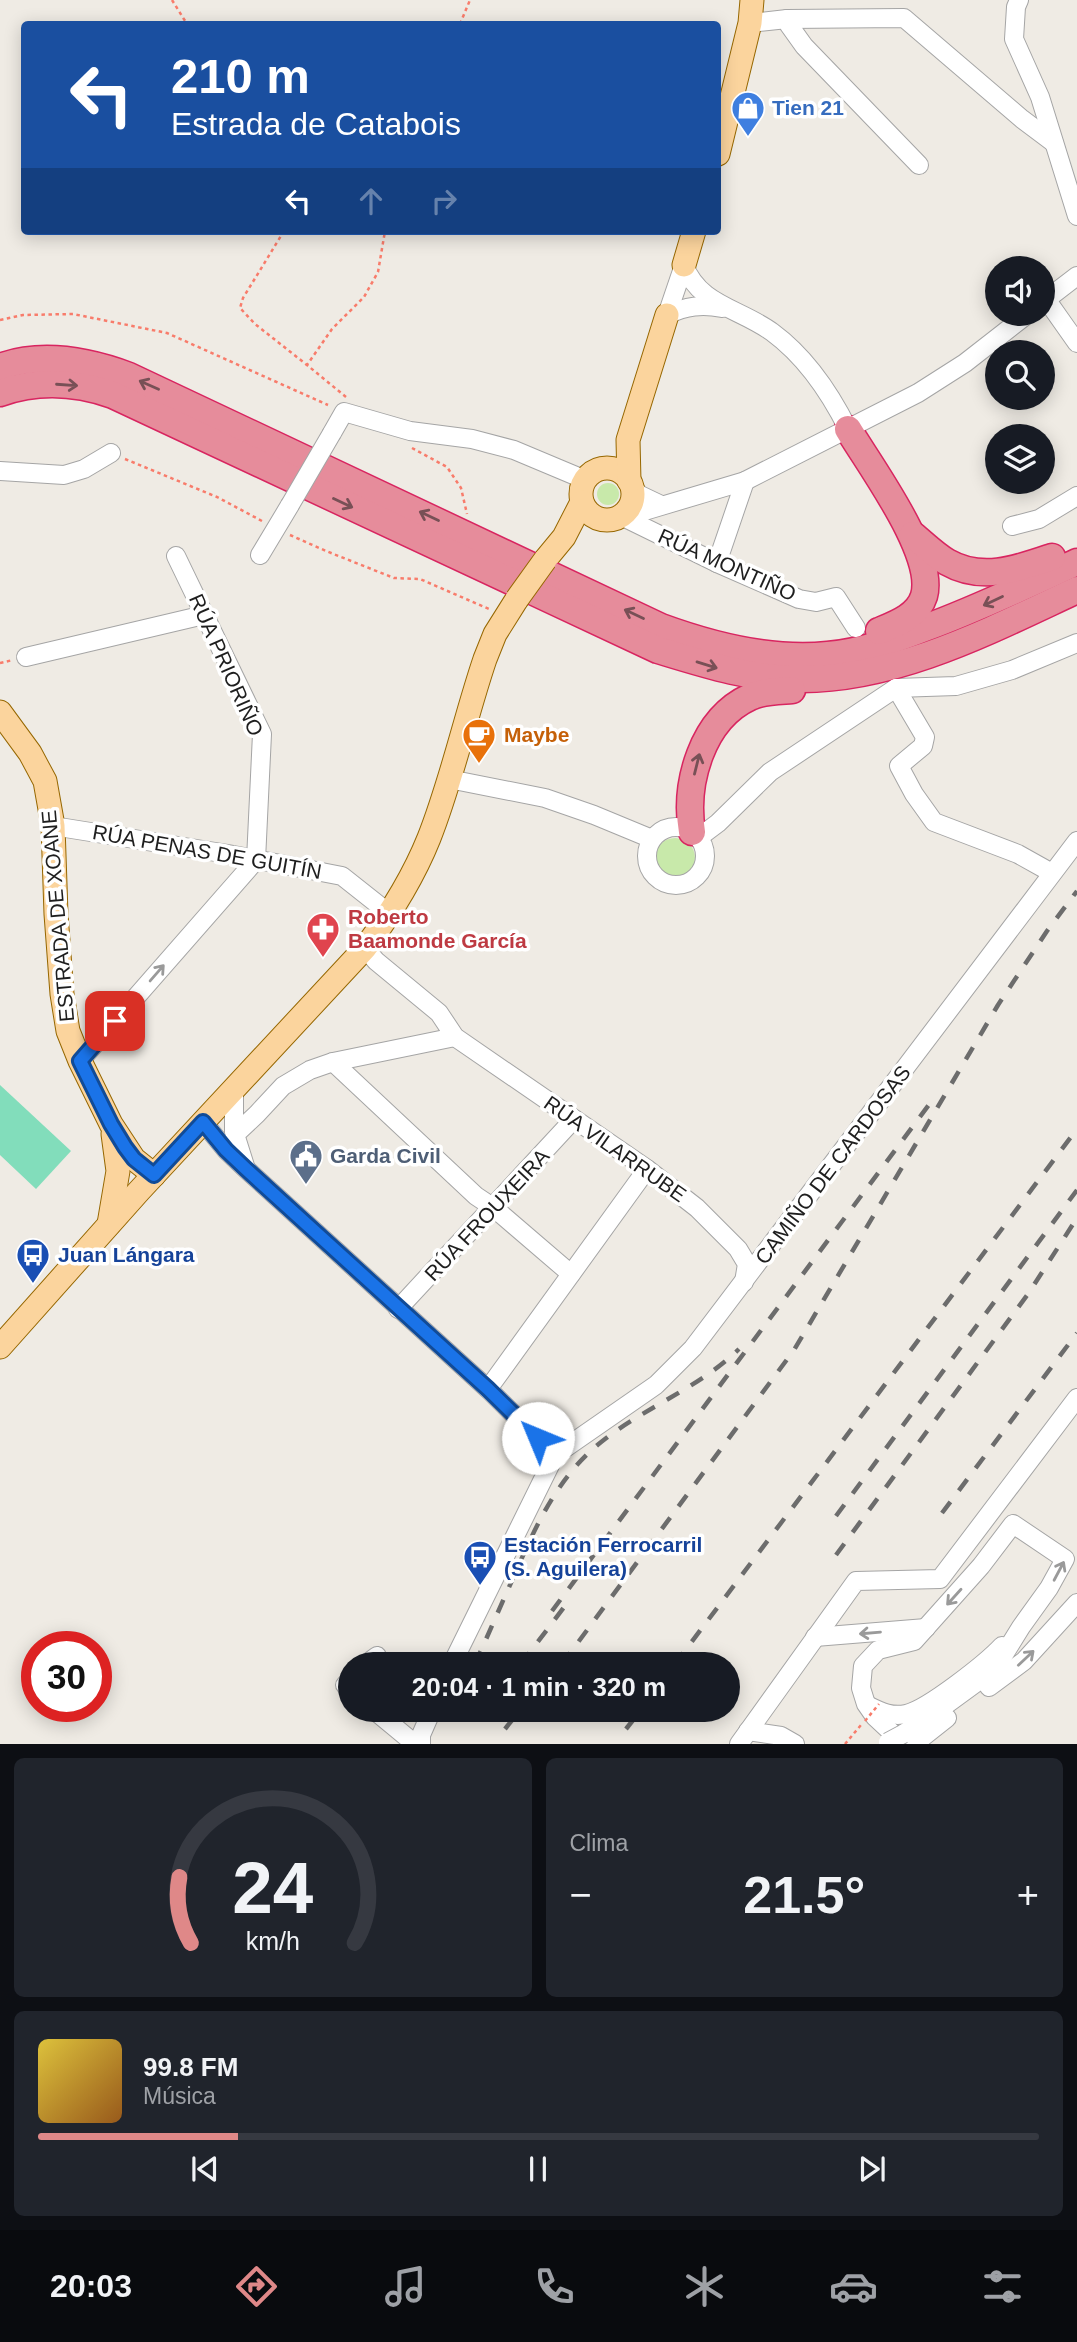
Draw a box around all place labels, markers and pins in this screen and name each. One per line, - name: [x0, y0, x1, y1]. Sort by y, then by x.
- shop icon: Tien 21: [729, 89, 767, 138]
- place label: Tien 21: [772, 96, 844, 119]
- cafe icon: Maybe: [460, 716, 498, 765]
- place label: Maybe: [504, 723, 569, 746]
- place label: Roberto Baamonde García: [348, 905, 527, 952]
- pharmacy icon: Roberto Baamonde García: [304, 910, 342, 959]
- pin: [85, 991, 145, 1051]
- public building icon: Garda Civil: [287, 1137, 325, 1186]
- place label: Garda Civil: [330, 1144, 441, 1167]
- bus stop icon: Juan Lángara: [14, 1236, 52, 1285]
- place label: Juan Lángara: [58, 1243, 195, 1266]
- place label: Estación Ferrocarril (S. Aguilera): [504, 1533, 702, 1580]
- bus stop icon: Estación Ferrocarril (S. Aguilera): [461, 1538, 499, 1587]

